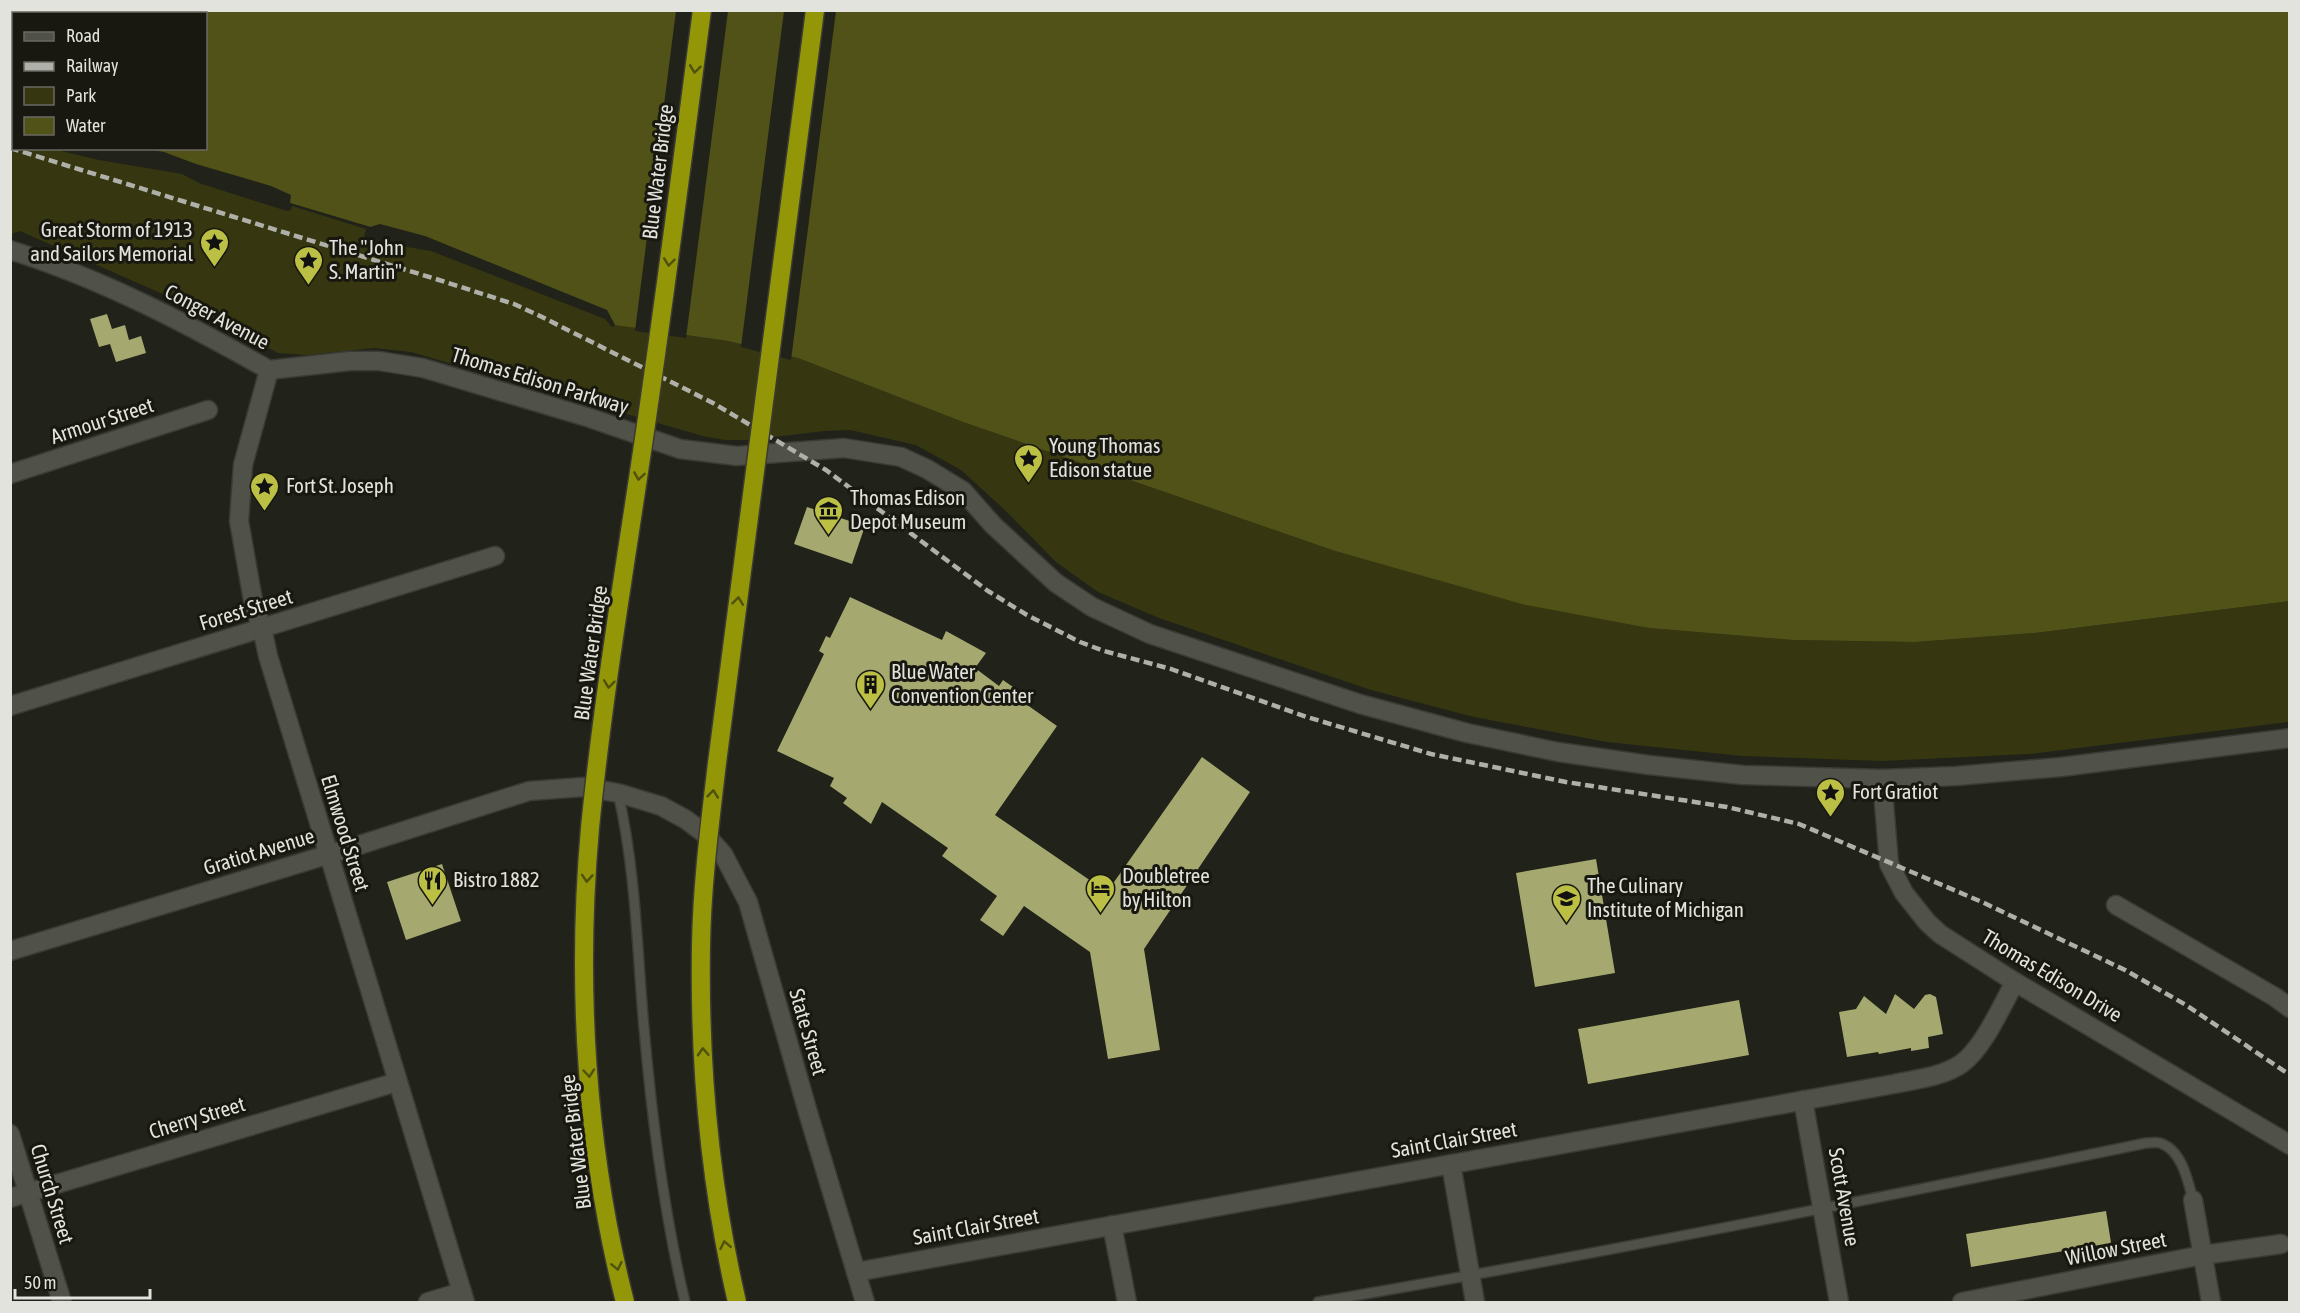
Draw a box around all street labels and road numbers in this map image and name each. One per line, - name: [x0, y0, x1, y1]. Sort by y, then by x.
- street label: Blue Water Bridge: [637, 103, 677, 241]
- street label: Conger Avenue: [161, 279, 274, 354]
- street label: Thomas Edison Parkway: [449, 342, 632, 419]
- street label: Armour Street: [47, 392, 156, 448]
- street label: Forest Street: [196, 584, 295, 635]
- street label: Blue Water Bridge: [569, 584, 611, 722]
- street label: Elmwood Street: [317, 772, 375, 894]
- street label: Gratiot Avenue: [200, 823, 317, 879]
- street label: Thomas Edison Drive: [1978, 924, 2127, 1026]
- street label: State Street: [785, 986, 833, 1078]
- street label: Blue Water Bridge: [555, 1073, 595, 1211]
- street label: Cherry Street: [146, 1091, 248, 1143]
- street label: Saint Clair Street: [1389, 1116, 1519, 1162]
- street label: Church Street: [26, 1141, 79, 1246]
- street label: Scott Avenue: [1825, 1146, 1865, 1248]
- street label: Saint Clair Street: [911, 1203, 1041, 1249]
- street label: Willow Street: [2063, 1226, 2168, 1270]

